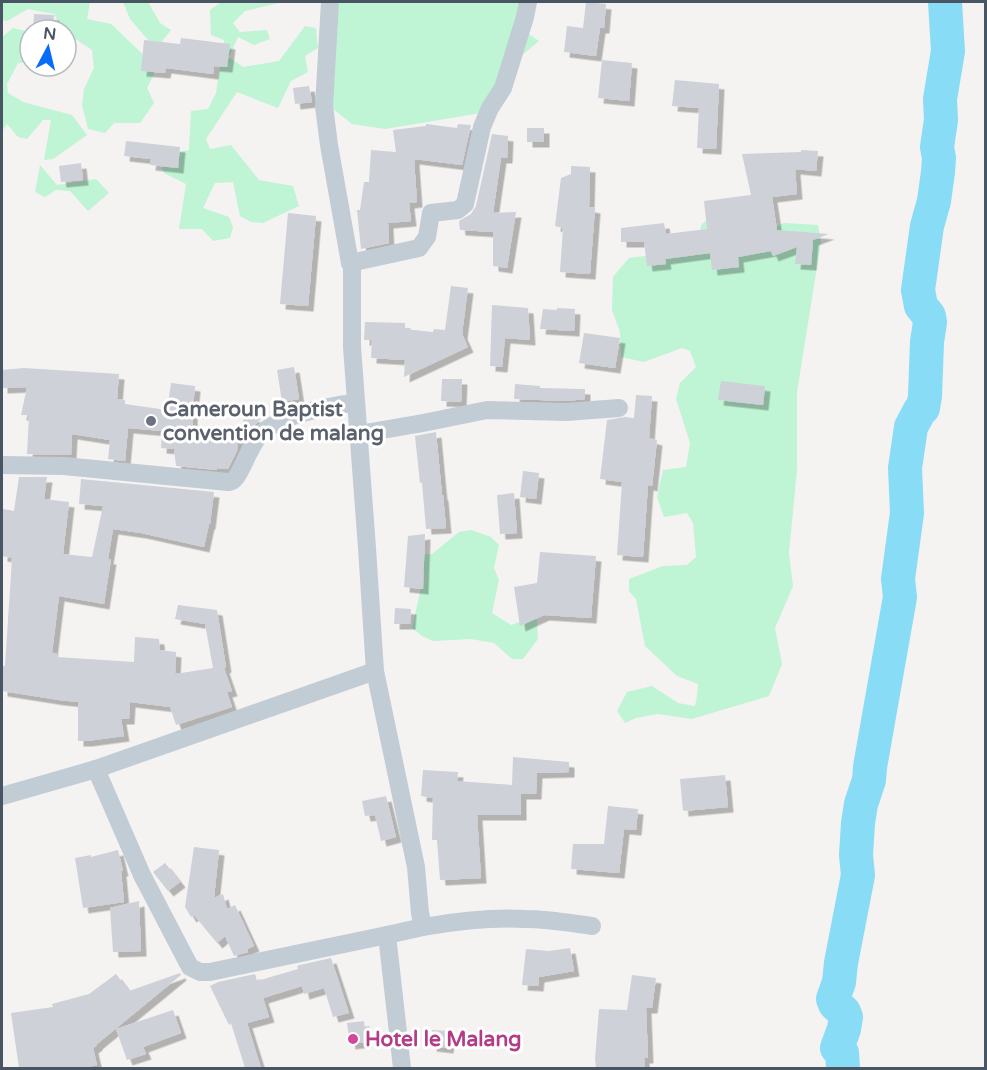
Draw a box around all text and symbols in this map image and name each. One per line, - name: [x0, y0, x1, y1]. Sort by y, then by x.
- north arrow: [18, 18, 78, 78]
- text: N: [42, 23, 57, 45]
- place label: Cameroun Baptist convention de malang: [163, 397, 384, 446]
- marker: Cameroun Baptist convention de malang: [144, 414, 158, 428]
- place label: Hotel le Malang: [365, 1027, 521, 1052]
- marker: Hotel le Malang: [346, 1032, 360, 1046]

